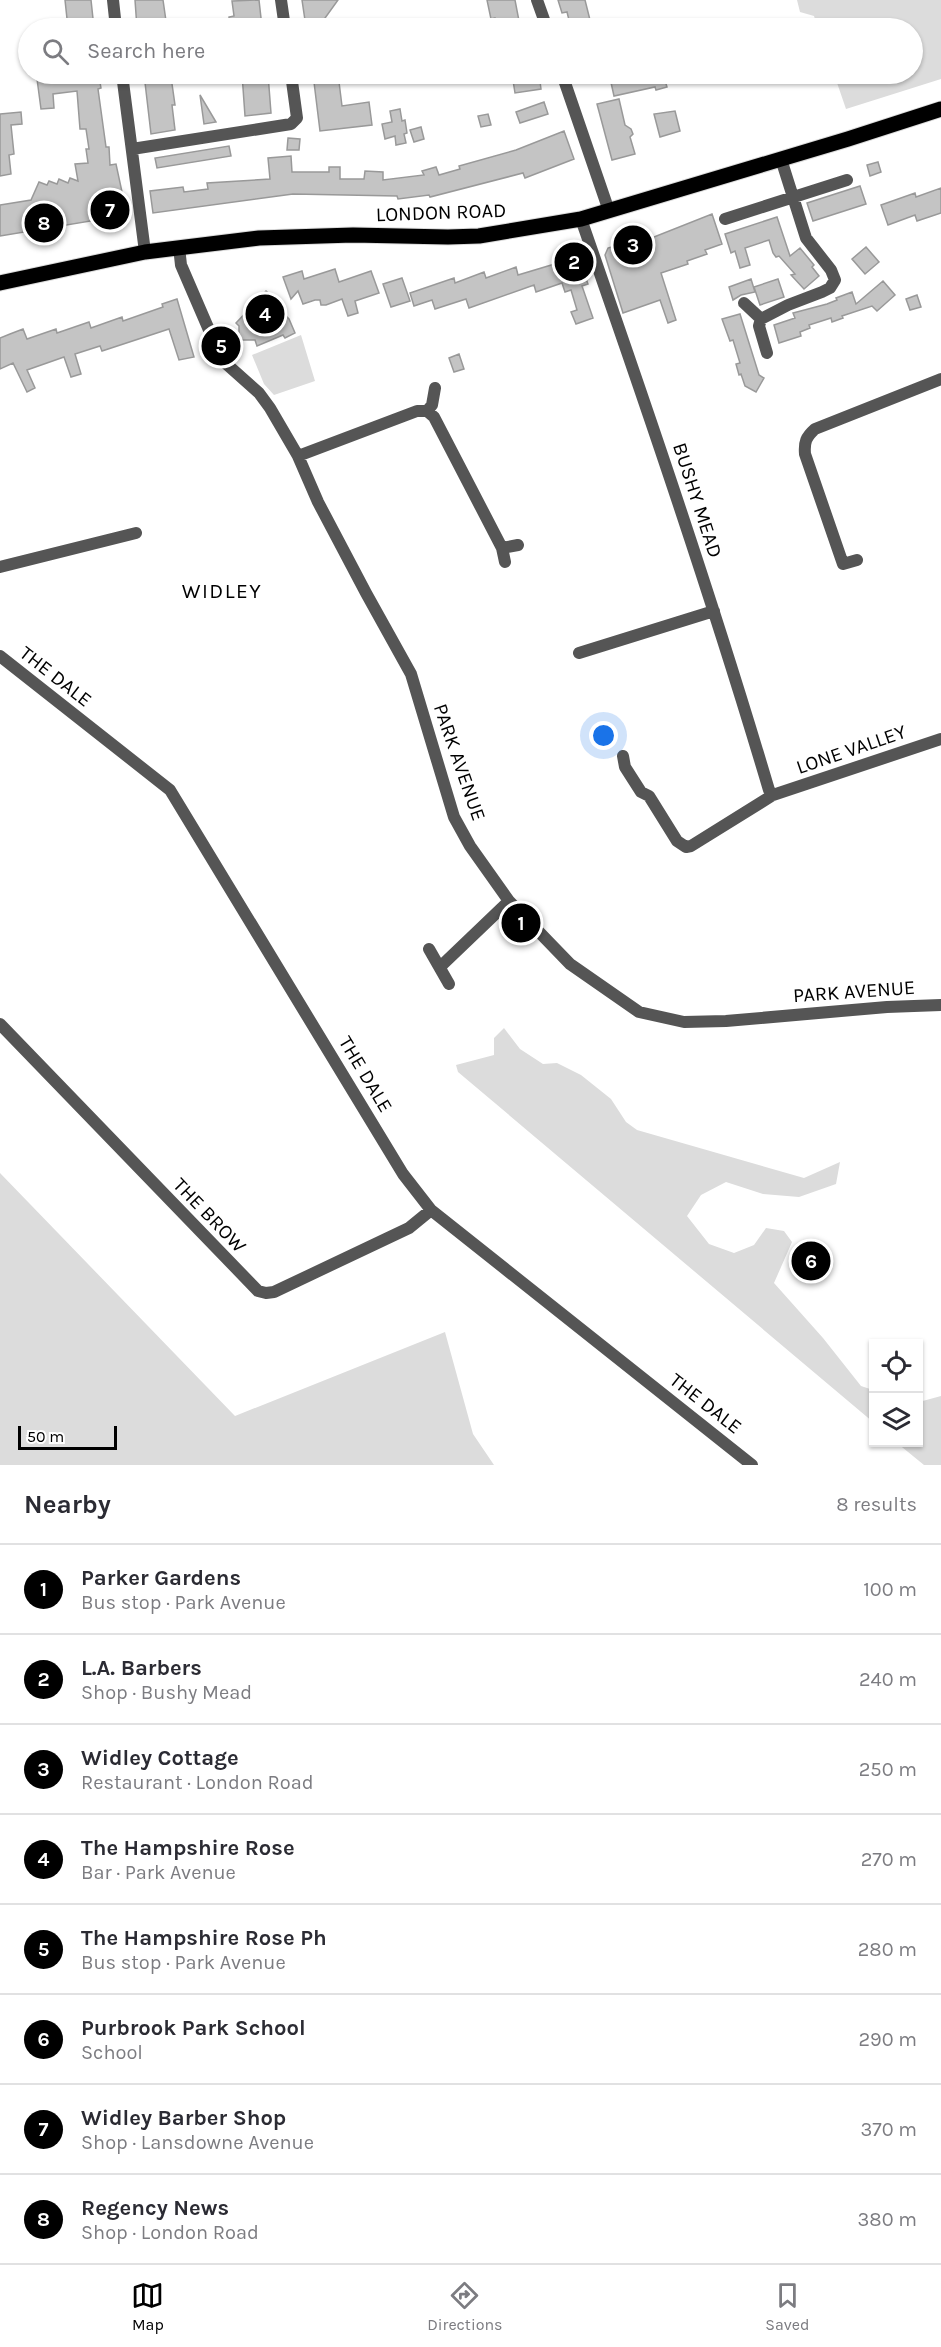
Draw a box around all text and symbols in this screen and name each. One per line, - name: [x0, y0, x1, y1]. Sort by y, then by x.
- search box: [18, 18, 923, 84]
- icon: search: [39, 35, 72, 68]
- text: Search here: [87, 38, 205, 64]
- pin: 7: [90, 188, 130, 232]
- street label: LONDON ROAD: [375, 199, 507, 226]
- pin: 8: [24, 200, 63, 246]
- pin: 3: [614, 222, 652, 268]
- pin: 2: [554, 240, 594, 284]
- pin: 4: [246, 292, 284, 336]
- pin: 5: [202, 324, 240, 368]
- street label: BUSHY MEAD: [668, 440, 727, 561]
- district label: WIDLEY: [182, 579, 262, 603]
- street label: THE DALE: [15, 641, 96, 712]
- street label: PARK AVENUE: [429, 701, 490, 824]
- street label: LONE VALLEY: [793, 720, 909, 779]
- your location: [589, 721, 618, 750]
- pin: 1: [502, 900, 540, 946]
- street label: PARK AVENUE: [792, 976, 916, 1007]
- street label: THE DALE: [334, 1032, 397, 1116]
- street label: THE BROW: [168, 1173, 251, 1258]
- pin: 6: [792, 1238, 830, 1284]
- map controls: [869, 1339, 923, 1447]
- button: locate: [869, 1339, 923, 1393]
- street label: THE DALE: [665, 1368, 746, 1439]
- button: layers: [869, 1393, 923, 1447]
- scale bar: [18, 1423, 117, 1450]
- text: 50 m: [27, 1427, 64, 1446]
- text: Nearby: [24, 1489, 111, 1520]
- text: 8 results: [836, 1493, 917, 1516]
- text: Parker Gardens: [81, 1565, 241, 1591]
- text: 1: [40, 1578, 47, 1601]
- text: 100 m: [863, 1578, 917, 1601]
- text: Bus stop · Park Avenue: [81, 1591, 286, 1614]
- text: L.A. Barbers: [81, 1655, 202, 1681]
- text: 2: [37, 1668, 50, 1691]
- text: 240 m: [859, 1668, 917, 1691]
- text: Shop · Bushy Mead: [81, 1681, 252, 1704]
- text: Widley Cottage: [81, 1745, 239, 1771]
- text: 3: [37, 1758, 50, 1781]
- text: 250 m: [859, 1758, 917, 1781]
- text: Restaurant · London Road: [81, 1771, 314, 1794]
- text: The Hampshire Rose: [81, 1835, 295, 1861]
- text: 4: [38, 1848, 49, 1871]
- text: 270 m: [861, 1848, 917, 1871]
- text: Bar · Park Avenue: [81, 1861, 236, 1884]
- text: The Hampshire Rose Ph: [81, 1925, 327, 1951]
- text: 5: [38, 1938, 49, 1961]
- text: 280 m: [858, 1938, 917, 1961]
- text: Bus stop · Park Avenue: [81, 1951, 286, 1974]
- text: Purbrook Park School: [81, 2015, 306, 2041]
- text: 6: [37, 2028, 50, 2051]
- text: 290 m: [858, 2028, 917, 2051]
- text: School: [81, 2041, 143, 2064]
- text: Widley Barber Shop: [81, 2105, 286, 2131]
- text: 7: [39, 2118, 48, 2141]
- text: 370 m: [860, 2118, 917, 2141]
- text: Shop · Lansdowne Avenue: [81, 2131, 314, 2154]
- text: Regency News: [81, 2195, 229, 2221]
- text: 8: [37, 2208, 50, 2231]
- text: 380 m: [858, 2208, 917, 2231]
- text: Shop · London Road: [81, 2221, 259, 2244]
- tab: Map: [131, 2279, 164, 2334]
- tab: Directions: [427, 2279, 502, 2334]
- tab: Saved: [765, 2279, 810, 2334]

